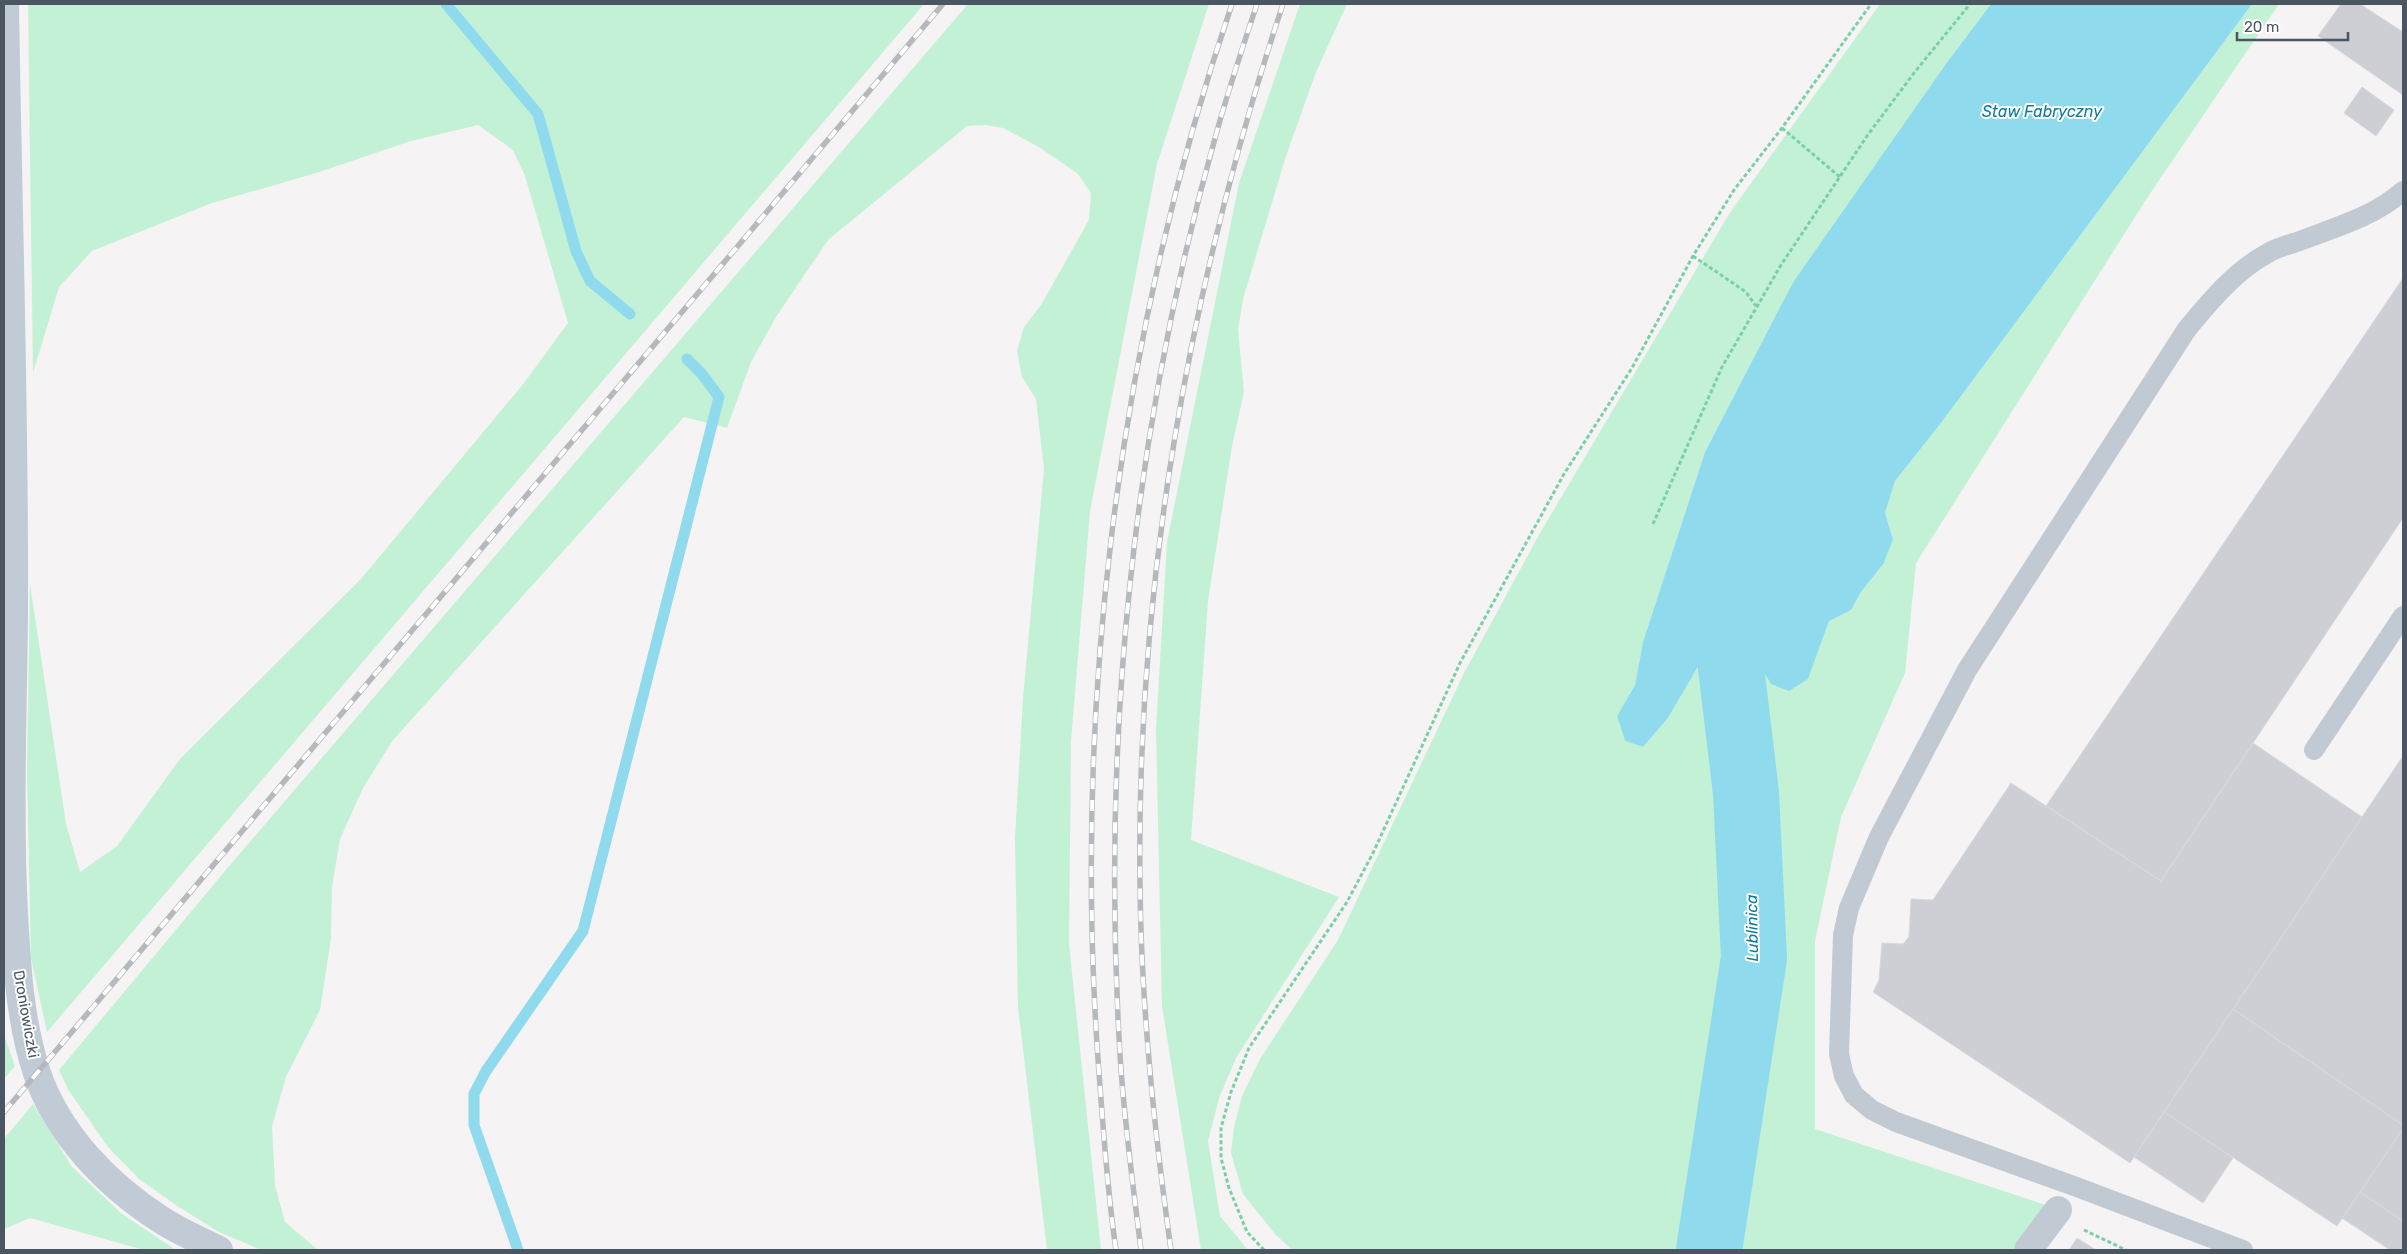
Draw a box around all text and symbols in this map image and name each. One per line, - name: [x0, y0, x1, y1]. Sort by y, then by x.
- scale bar: [2237, 10, 2348, 42]
- text: 20 m: [2244, 18, 2279, 36]
- water label: Staw Fabryczny: [1982, 102, 2103, 121]
- water label: Lublinica: [1742, 894, 1762, 962]
- street label: Droniowiczki: [9, 969, 43, 1059]

